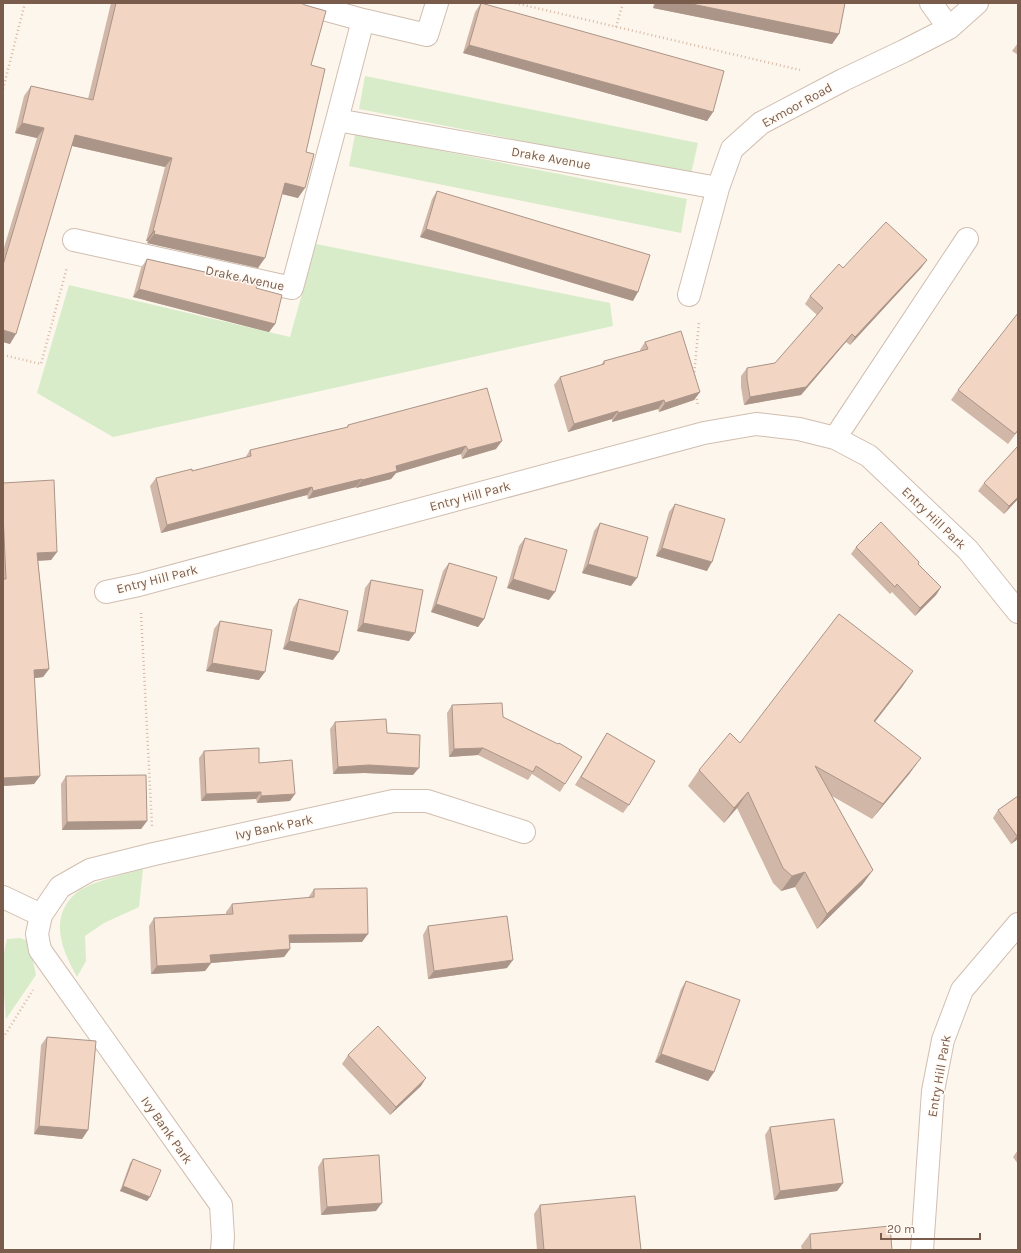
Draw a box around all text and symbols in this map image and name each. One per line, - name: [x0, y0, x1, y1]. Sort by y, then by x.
- street label: Exmoor Road: [759, 80, 835, 130]
- street label: Drake Avenue: [510, 144, 592, 172]
- street label: Drake Avenue: [204, 262, 286, 294]
- street label: Entry Hill Park: [428, 478, 512, 514]
- street label: Entry Hill Park: [899, 484, 969, 552]
- street label: Entry Hill Park: [115, 562, 199, 596]
- street label: Ivy Bank Park: [234, 811, 314, 843]
- street label: Entry Hill Park: [924, 1034, 954, 1118]
- street label: Ivy Bank Park: [138, 1093, 196, 1167]
- scale bar: [881, 1215, 980, 1241]
- text: 20 m: [887, 1222, 915, 1236]

